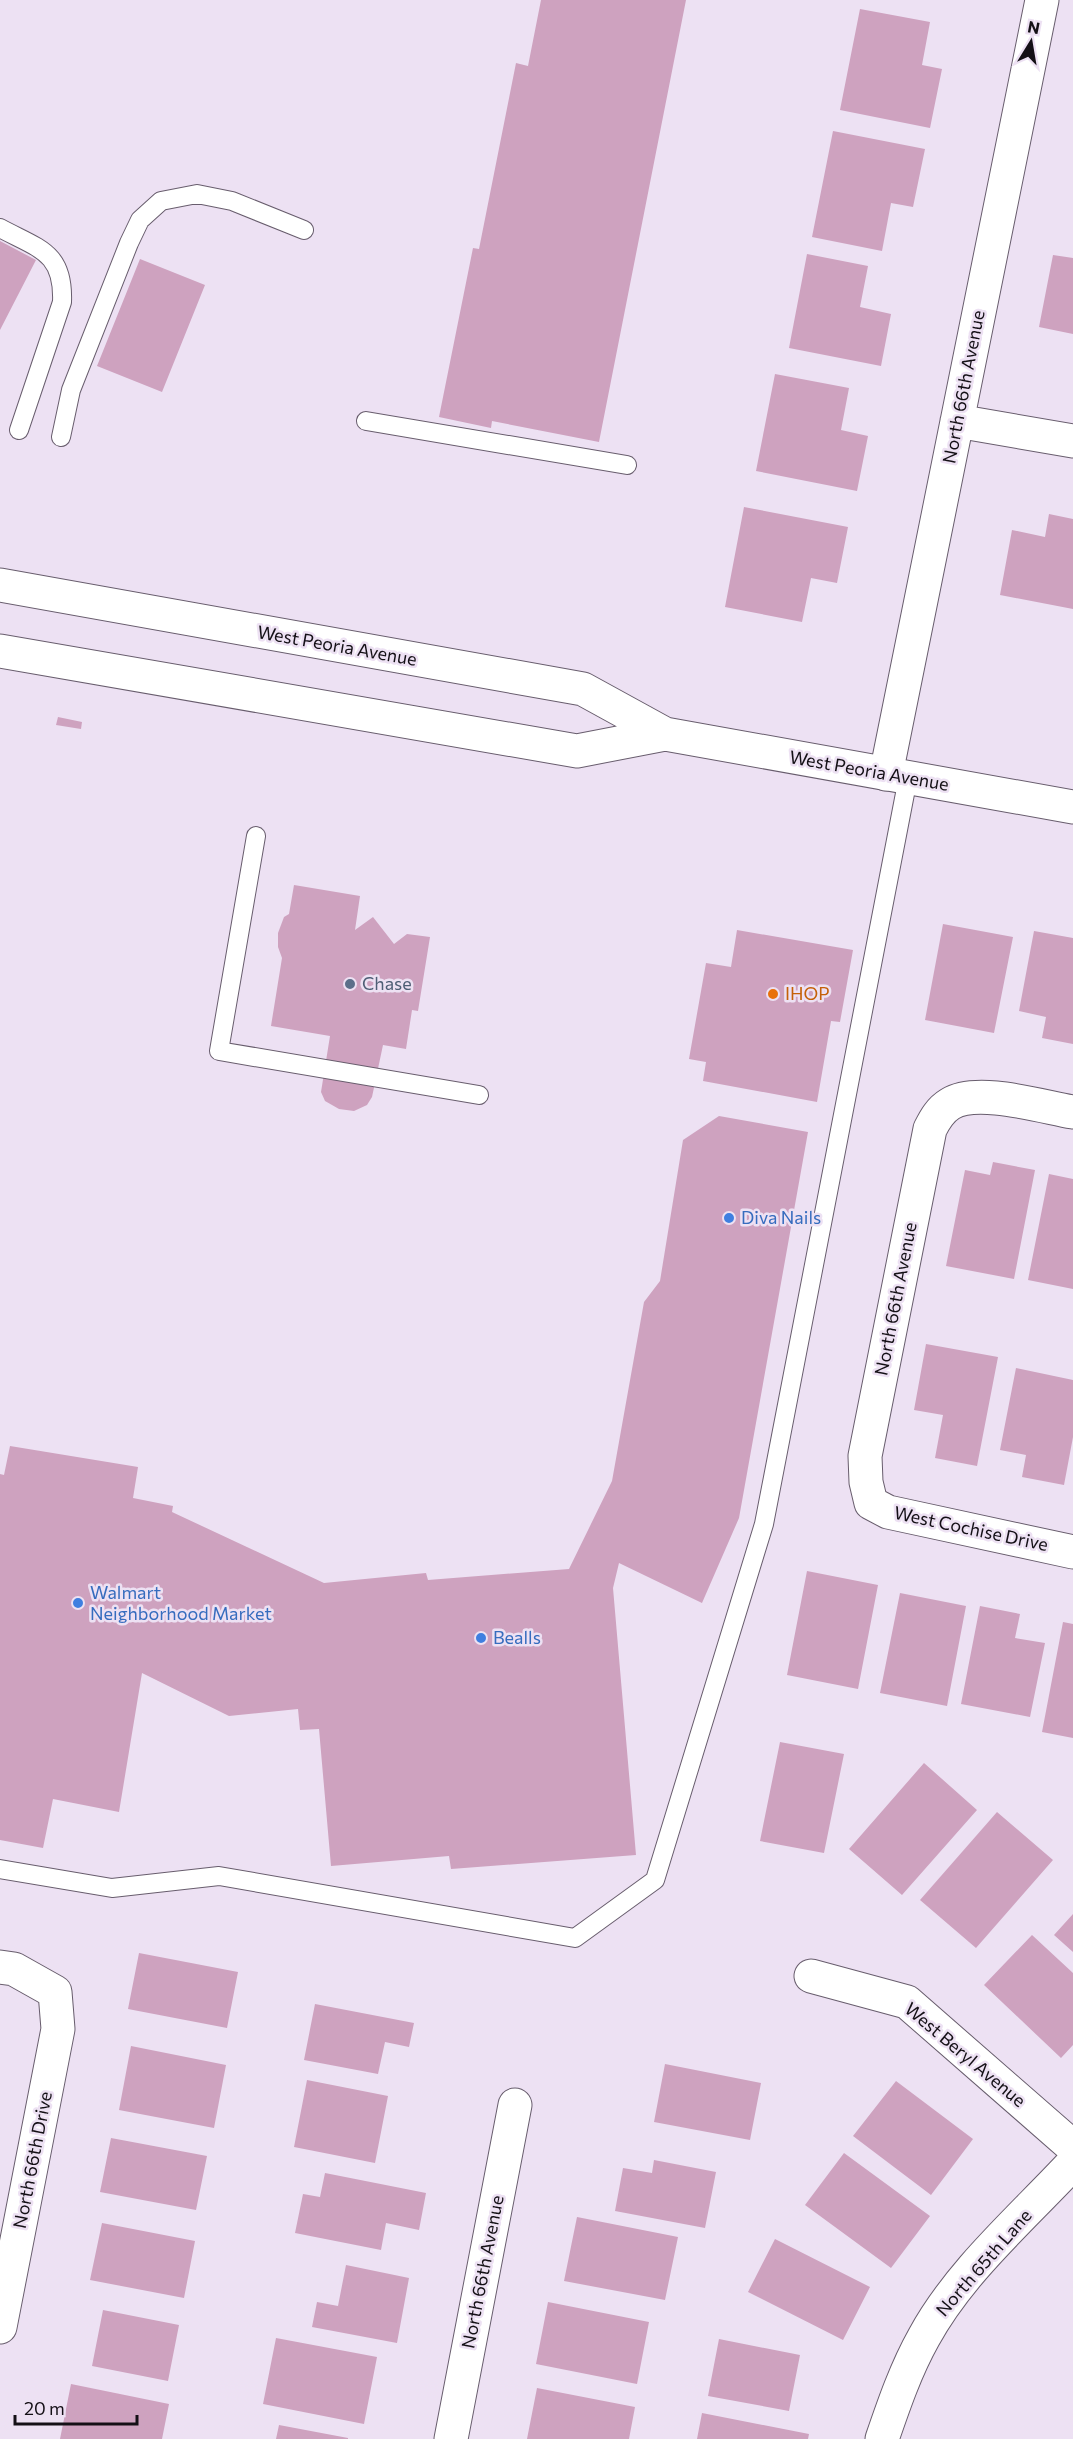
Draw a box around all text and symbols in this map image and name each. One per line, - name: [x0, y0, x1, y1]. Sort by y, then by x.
- north arrow: [1001, 12, 1061, 72]
- text: N: [1026, 16, 1042, 37]
- street label: North 66th Avenue: [937, 308, 989, 465]
- street label: West Peoria Avenue: [256, 620, 419, 670]
- street label: West Peoria Avenue: [788, 745, 951, 795]
- place label: Chase: [362, 972, 412, 994]
- marker: Chase: [343, 977, 357, 991]
- place label: IHOP: [785, 982, 830, 1004]
- marker: IHOP: [766, 987, 780, 1001]
- place label: Diva Nails: [741, 1206, 821, 1228]
- marker: Diva Nails: [722, 1211, 736, 1225]
- street label: North 66th Avenue: [869, 1220, 921, 1377]
- street label: West Cochise Drive: [892, 1501, 1050, 1555]
- place label: Walmart Neighborhood Market: [90, 1581, 272, 1624]
- marker: Walmart Neighborhood Market: [71, 1596, 85, 1610]
- place label: Bealls: [493, 1626, 541, 1648]
- marker: Bealls: [474, 1631, 488, 1645]
- street label: West Beryl Avenue: [901, 1997, 1031, 2111]
- street label: North 66th Drive: [8, 2089, 56, 2230]
- street label: North 66th Avenue: [456, 2193, 508, 2350]
- street label: North 65th Lane: [931, 2204, 1036, 2320]
- scale bar: [15, 2388, 136, 2426]
- text: 20 m: [24, 2397, 65, 2419]

